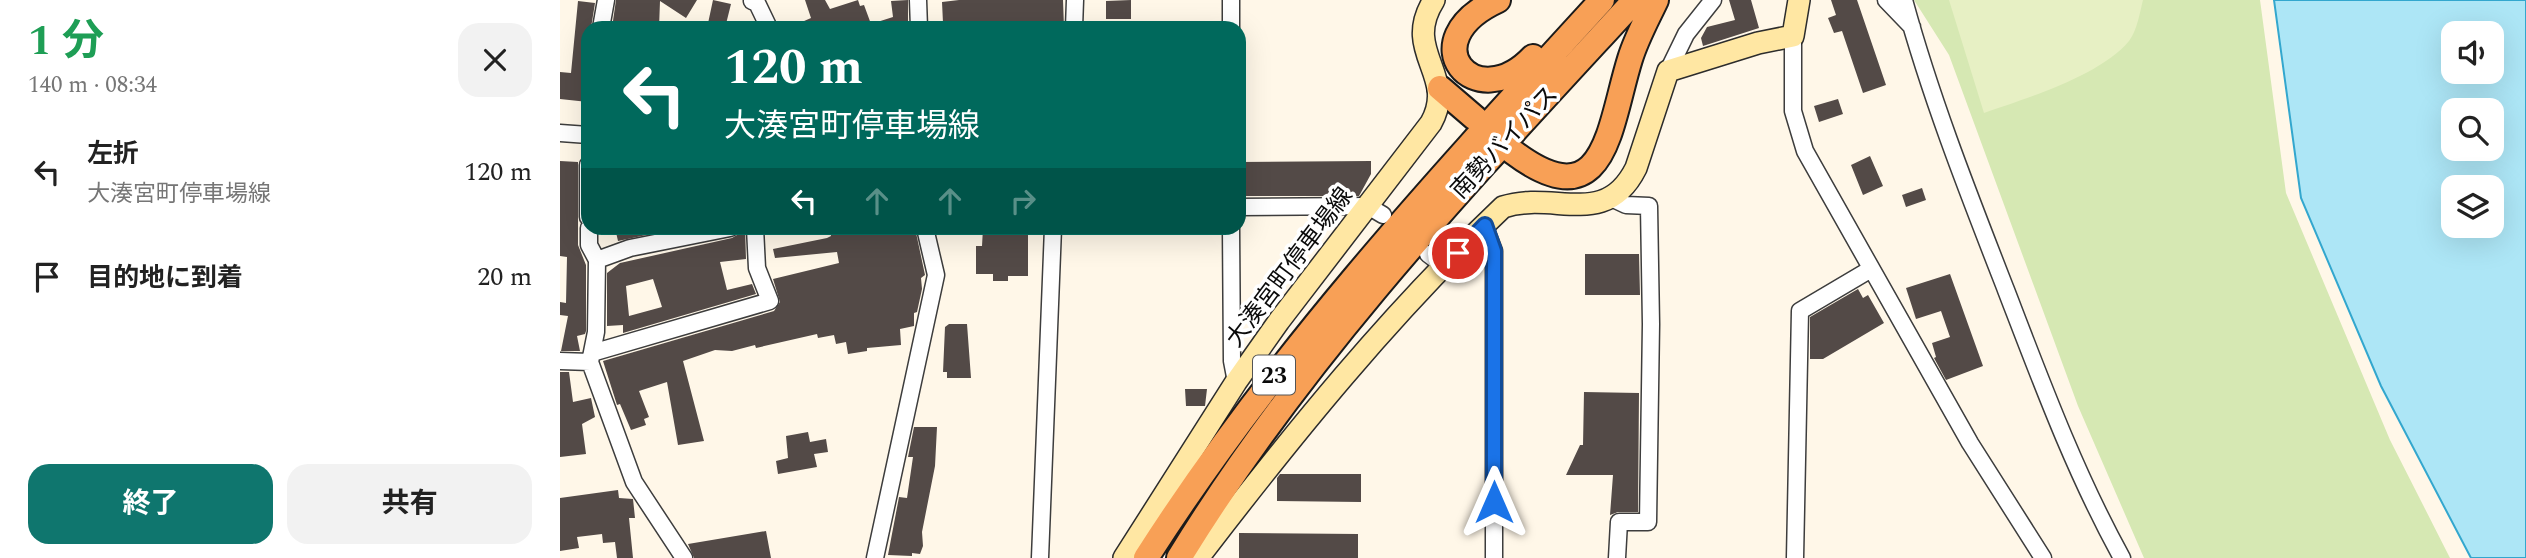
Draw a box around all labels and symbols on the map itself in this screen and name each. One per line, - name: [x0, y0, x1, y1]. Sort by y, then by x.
- street label: 南勢バイパス: [1443, 78, 1567, 207]
- street label: 大湊宮町停車場線: [1218, 180, 1362, 355]
- pin: [1428, 223, 1488, 283]
- road number: 23: [1253, 356, 1295, 394]
- position arrow: [1457, 465, 1531, 539]

